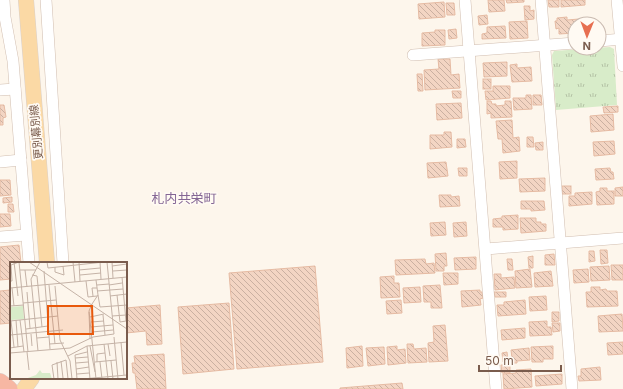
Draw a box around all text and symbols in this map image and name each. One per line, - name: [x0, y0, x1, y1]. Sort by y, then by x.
- north arrow: [567, 16, 607, 56]
- text: N: [583, 39, 591, 53]
- street label: 更別幕別線: [27, 104, 45, 160]
- district label: 札内共栄町: [151, 190, 217, 206]
- inset map: [10, 262, 127, 379]
- scale bar: [479, 347, 561, 373]
- text: 50 m: [485, 353, 514, 368]

